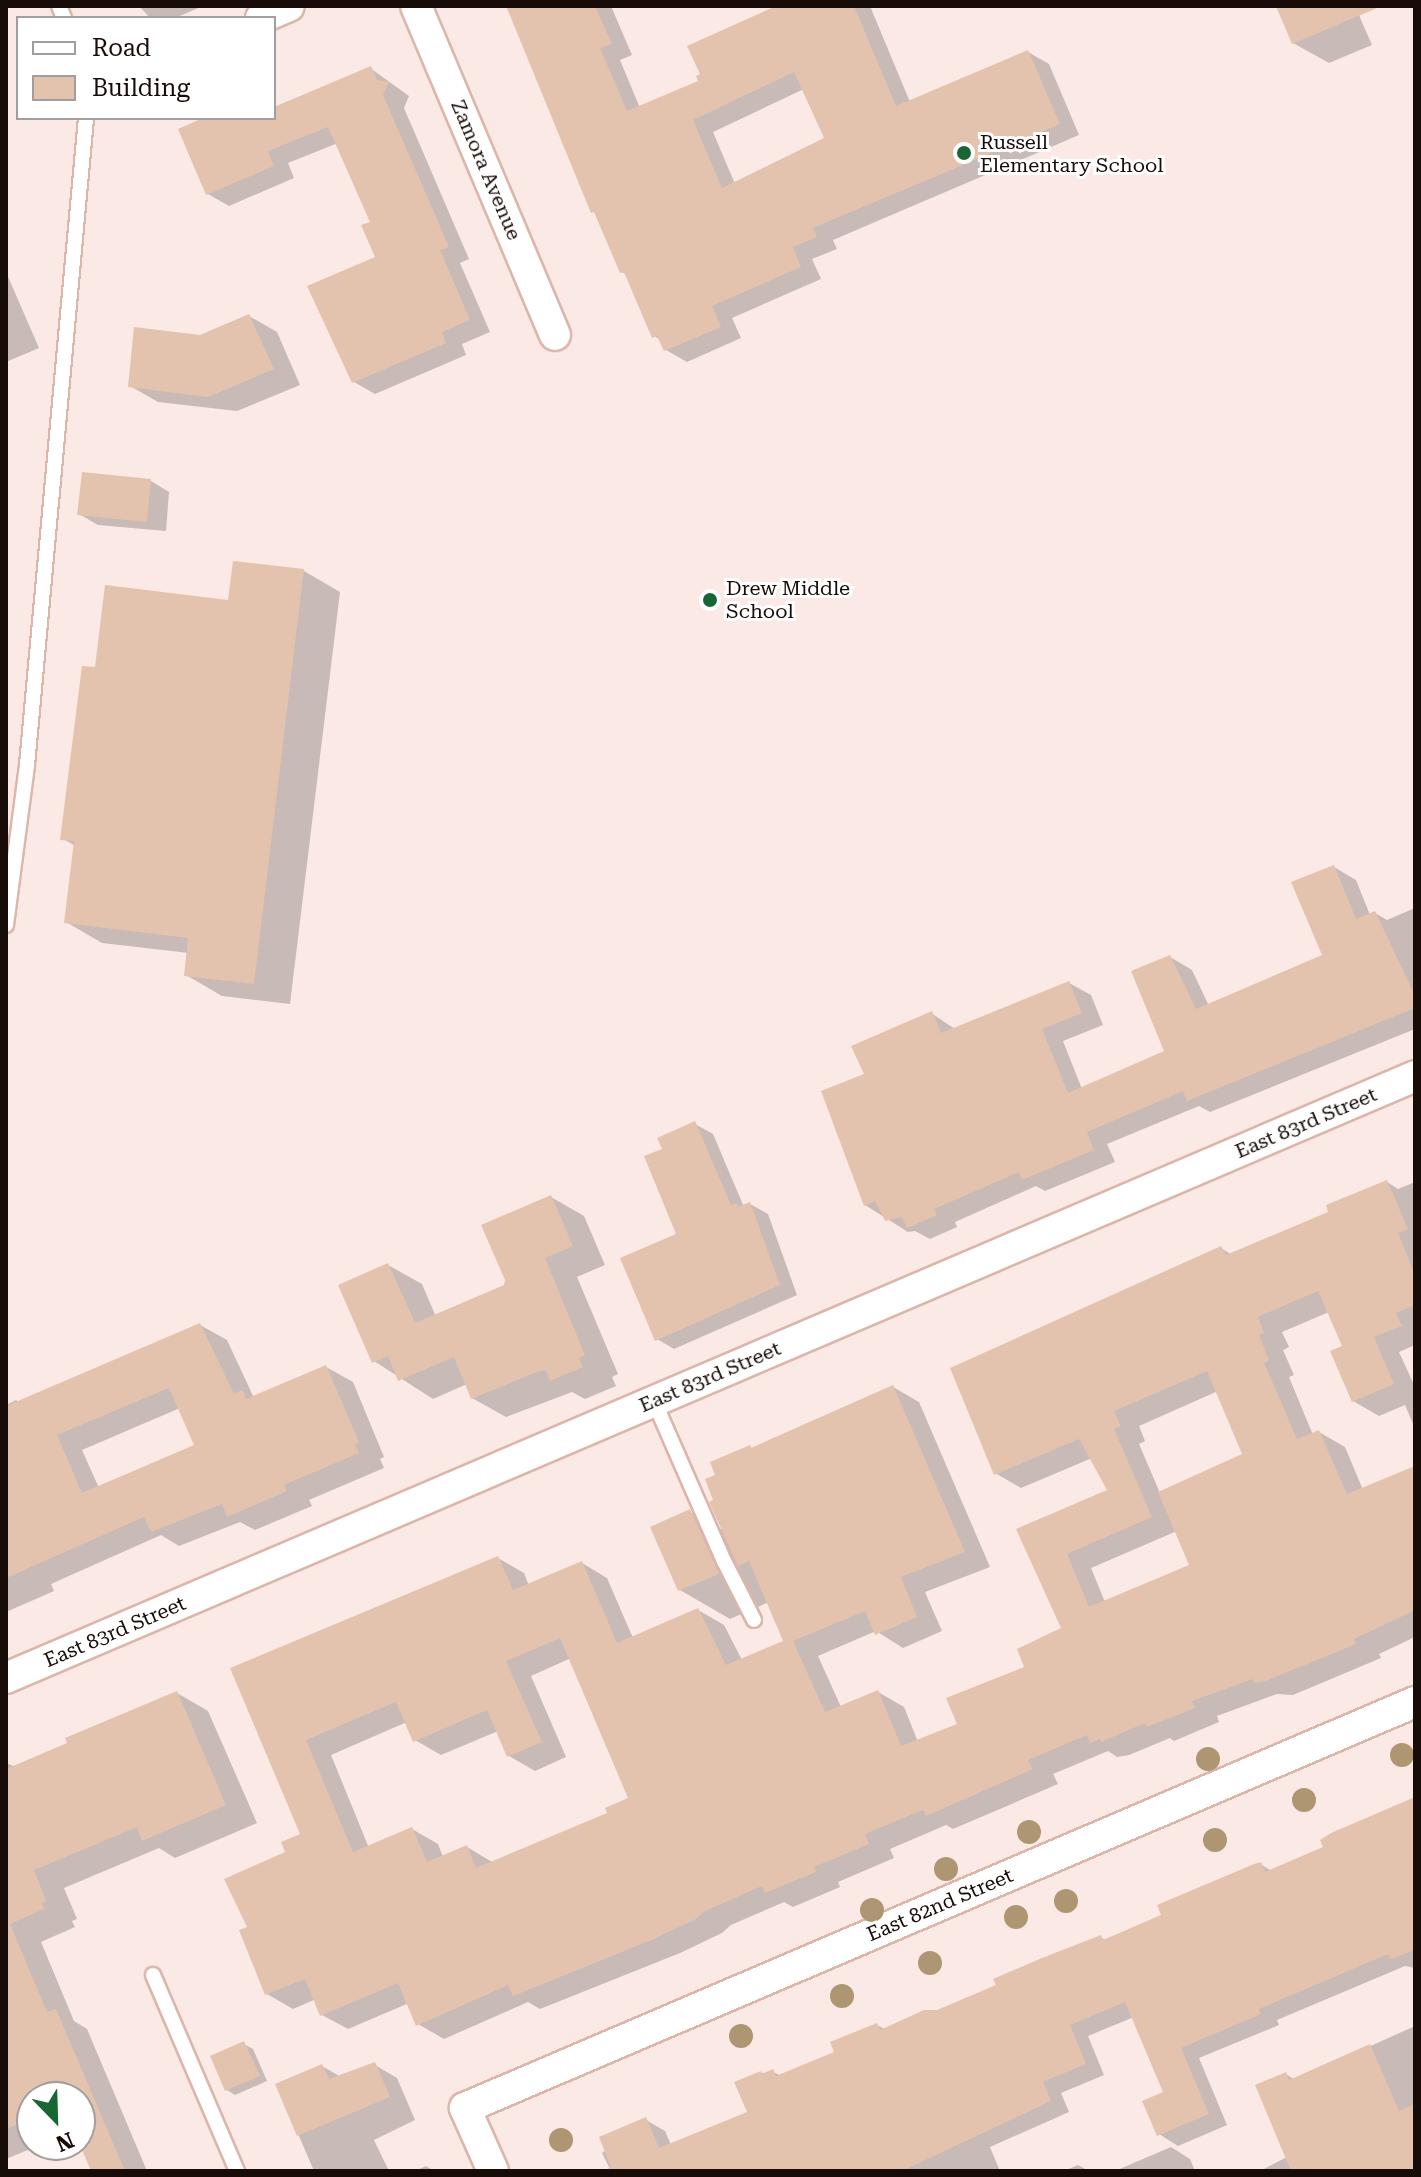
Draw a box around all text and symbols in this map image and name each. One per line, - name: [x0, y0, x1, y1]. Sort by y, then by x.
- legend: [16, 16, 276, 120]
- text: Road: [92, 34, 151, 62]
- text: Building: [92, 74, 190, 102]
- street label: Zamora Avenue: [446, 96, 526, 244]
- place label: Russell Elementary School: [980, 130, 1163, 177]
- marker: Russell Elementary School: [955, 144, 973, 162]
- place label: Drew Middle School: [726, 576, 850, 623]
- marker: Drew Middle School: [701, 591, 719, 609]
- street label: East 83rd Street: [1232, 1082, 1380, 1164]
- street label: East 83rd Street: [636, 1336, 784, 1418]
- street label: East 83rd Street: [41, 1591, 189, 1673]
- street label: East 82nd Street: [863, 1863, 1017, 1947]
- north arrow: [16, 2081, 96, 2161]
- text: N: [52, 2127, 77, 2157]

